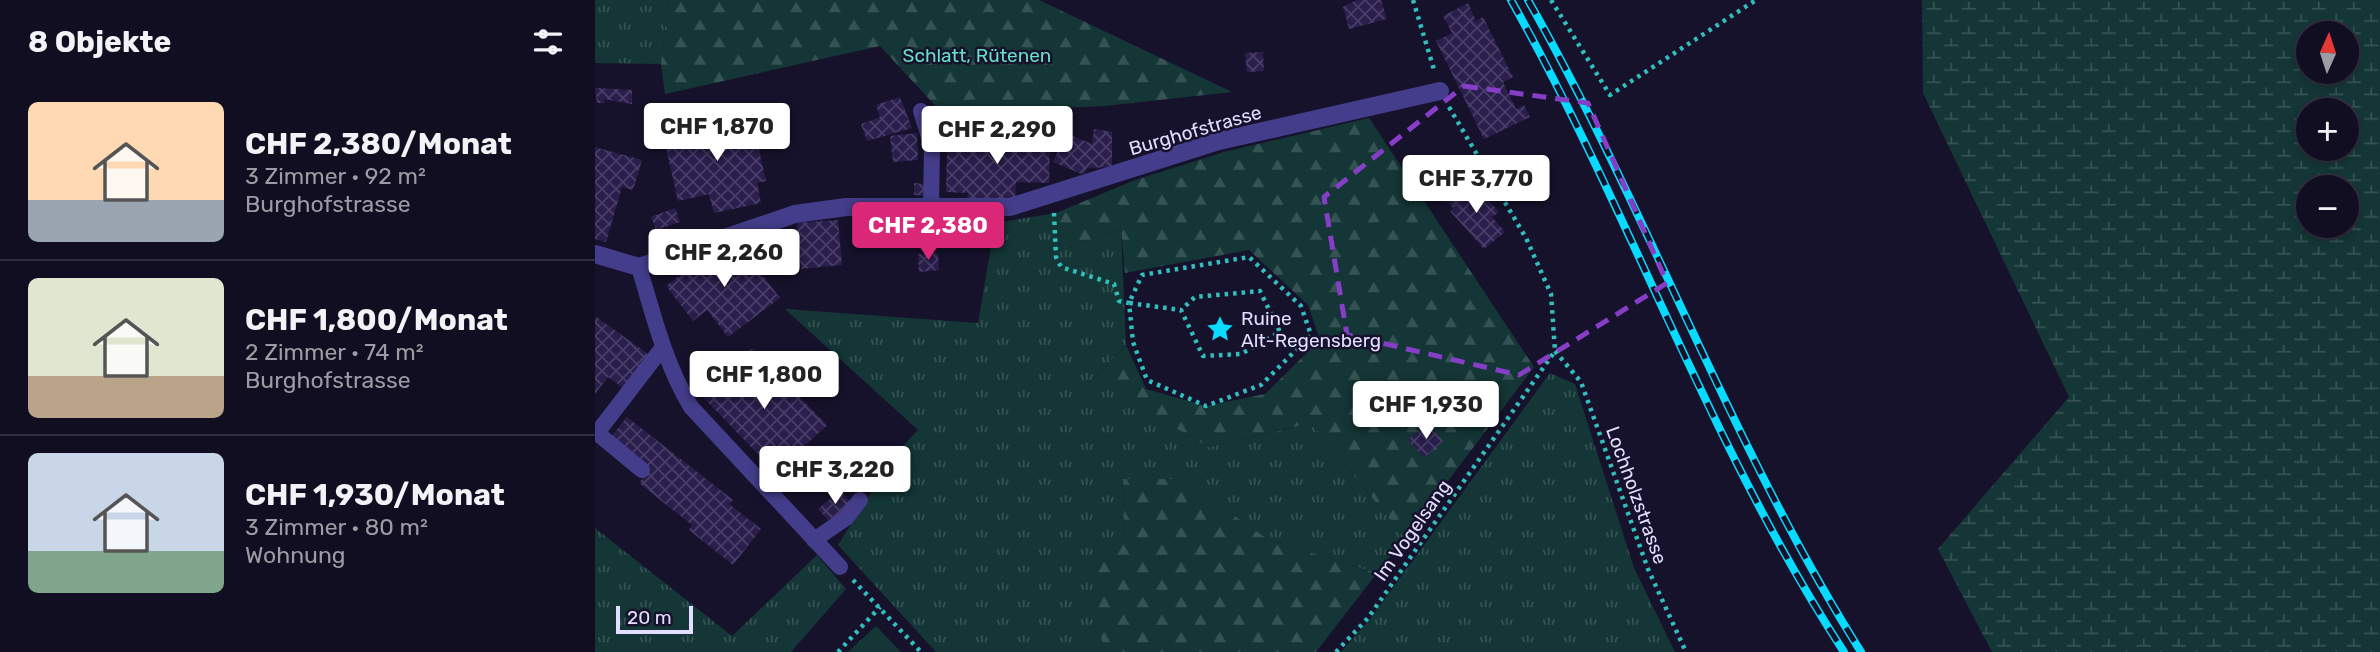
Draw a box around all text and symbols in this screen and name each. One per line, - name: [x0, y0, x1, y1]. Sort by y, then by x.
- north arrow: [2296, 21, 2359, 84]
- map controls: [2296, 21, 2359, 238]
- icon: filters: [529, 23, 567, 61]
- text: 8 Objekte: [28, 24, 171, 60]
- park label: Schlatt, Rütenen: [903, 44, 1051, 67]
- button: +: [2296, 98, 2359, 161]
- street label: Burghofstrasse: [1126, 101, 1264, 160]
- pin: CHF 1,870: [637, 104, 797, 163]
- pin: CHF 2,290: [917, 106, 1077, 166]
- text: CHF 1,870: [660, 112, 774, 140]
- text: CHF 2,290: [938, 115, 1056, 143]
- text: CHF 2,380/Monat: [245, 126, 512, 162]
- icon: home: [84, 130, 168, 214]
- pin: CHF 3,770: [1396, 156, 1556, 215]
- text: 3 Zimmer · 92 m²: [245, 162, 426, 190]
- text: CHF 3,770: [1419, 164, 1533, 192]
- button: −: [2296, 175, 2359, 238]
- text: Burghofstrasse: [245, 190, 411, 218]
- pin: CHF 2,380: [848, 202, 1008, 262]
- text: CHF 2,380: [868, 211, 988, 239]
- pin: CHF 2,260: [644, 230, 804, 289]
- text: CHF 2,260: [665, 238, 783, 266]
- text: CHF 1,800/Monat: [245, 302, 508, 338]
- icon: home: [84, 306, 168, 390]
- place label: Ruine Alt-Regensberg: [1241, 307, 1381, 352]
- place icon: Ruine Alt-Regensberg: [1205, 314, 1235, 344]
- text: 2 Zimmer · 74 m²: [245, 338, 424, 366]
- pin: CHF 1,800: [684, 352, 844, 411]
- text: CHF 1,800: [706, 360, 822, 388]
- text: Burghofstrasse: [245, 366, 411, 394]
- pin: CHF 1,930: [1346, 382, 1506, 441]
- text: CHF 1,930: [1369, 390, 1483, 418]
- street label: Lochholzstrasse: [1601, 423, 1672, 567]
- pin: CHF 3,220: [755, 447, 915, 506]
- text: CHF 3,220: [775, 455, 895, 483]
- street label: Im Vogelsang: [1369, 475, 1456, 585]
- text: CHF 1,930/Monat: [245, 477, 505, 513]
- icon: home: [84, 481, 168, 565]
- text: 3 Zimmer · 80 m²: [245, 513, 428, 541]
- text: Wohnung: [245, 541, 346, 569]
- scale bar: [616, 603, 693, 635]
- text: 20 m: [627, 606, 672, 629]

